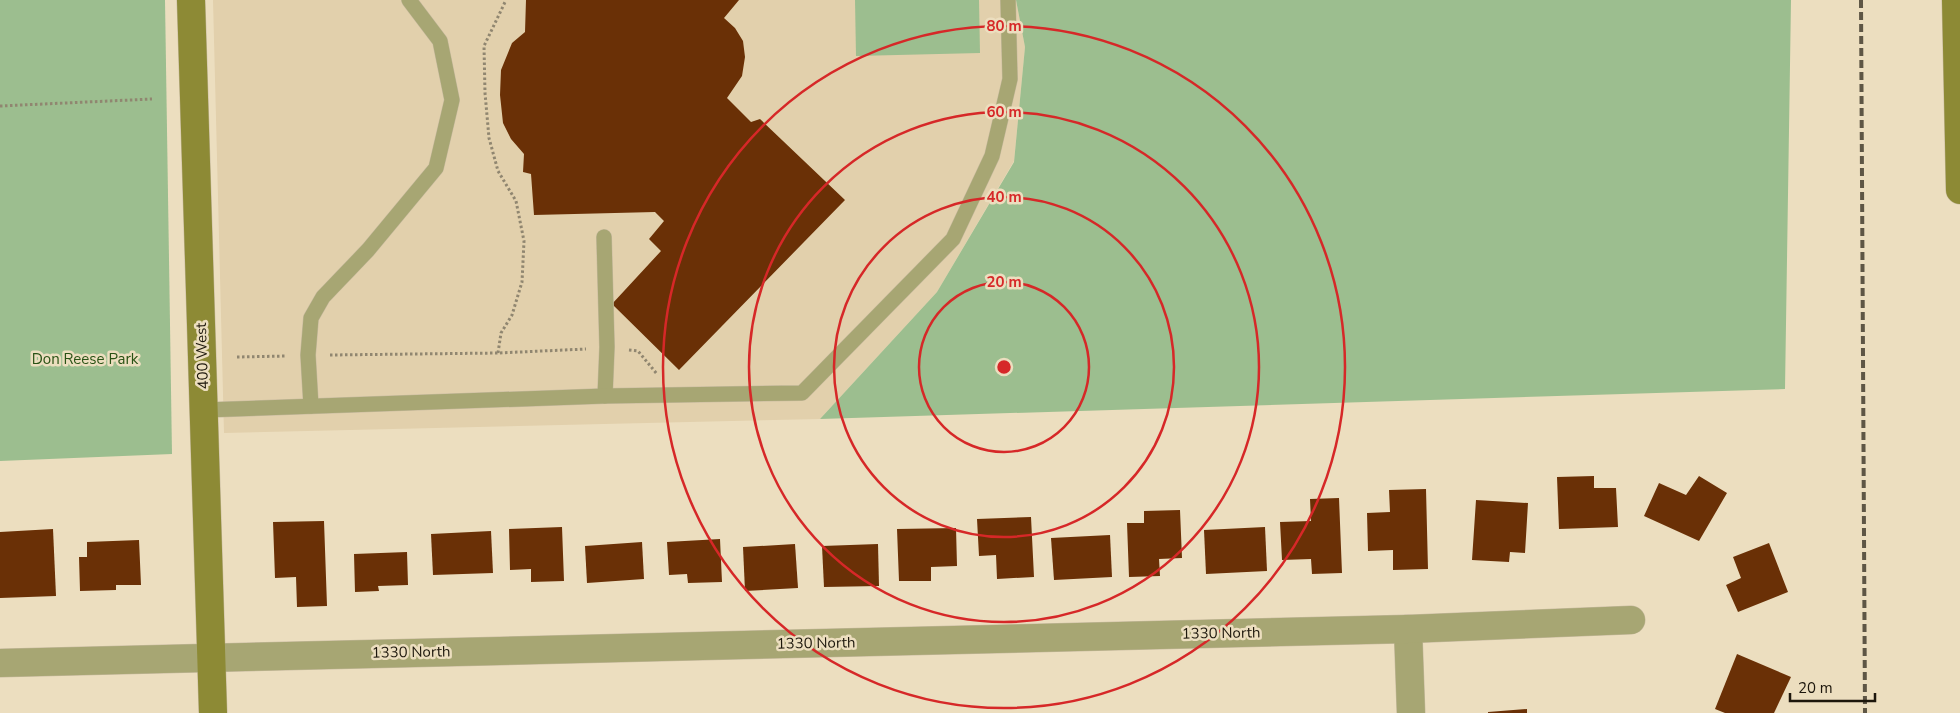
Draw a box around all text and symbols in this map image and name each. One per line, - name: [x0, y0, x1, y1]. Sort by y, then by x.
- text: 80 m: [986, 16, 1022, 36]
- text: 60 m: [986, 102, 1022, 122]
- text: 40 m: [986, 187, 1022, 207]
- text: 20 m: [986, 272, 1022, 292]
- street label: 400 West: [191, 321, 213, 390]
- park label: Don Reese Park: [32, 349, 139, 369]
- centre of rings: [995, 358, 1013, 376]
- street label: 1330 North: [1181, 622, 1261, 644]
- street label: 1330 North: [776, 632, 856, 654]
- street label: 1330 North: [371, 641, 451, 663]
- scale bar: [1790, 670, 1875, 702]
- text: 20 m: [1798, 678, 1833, 698]

